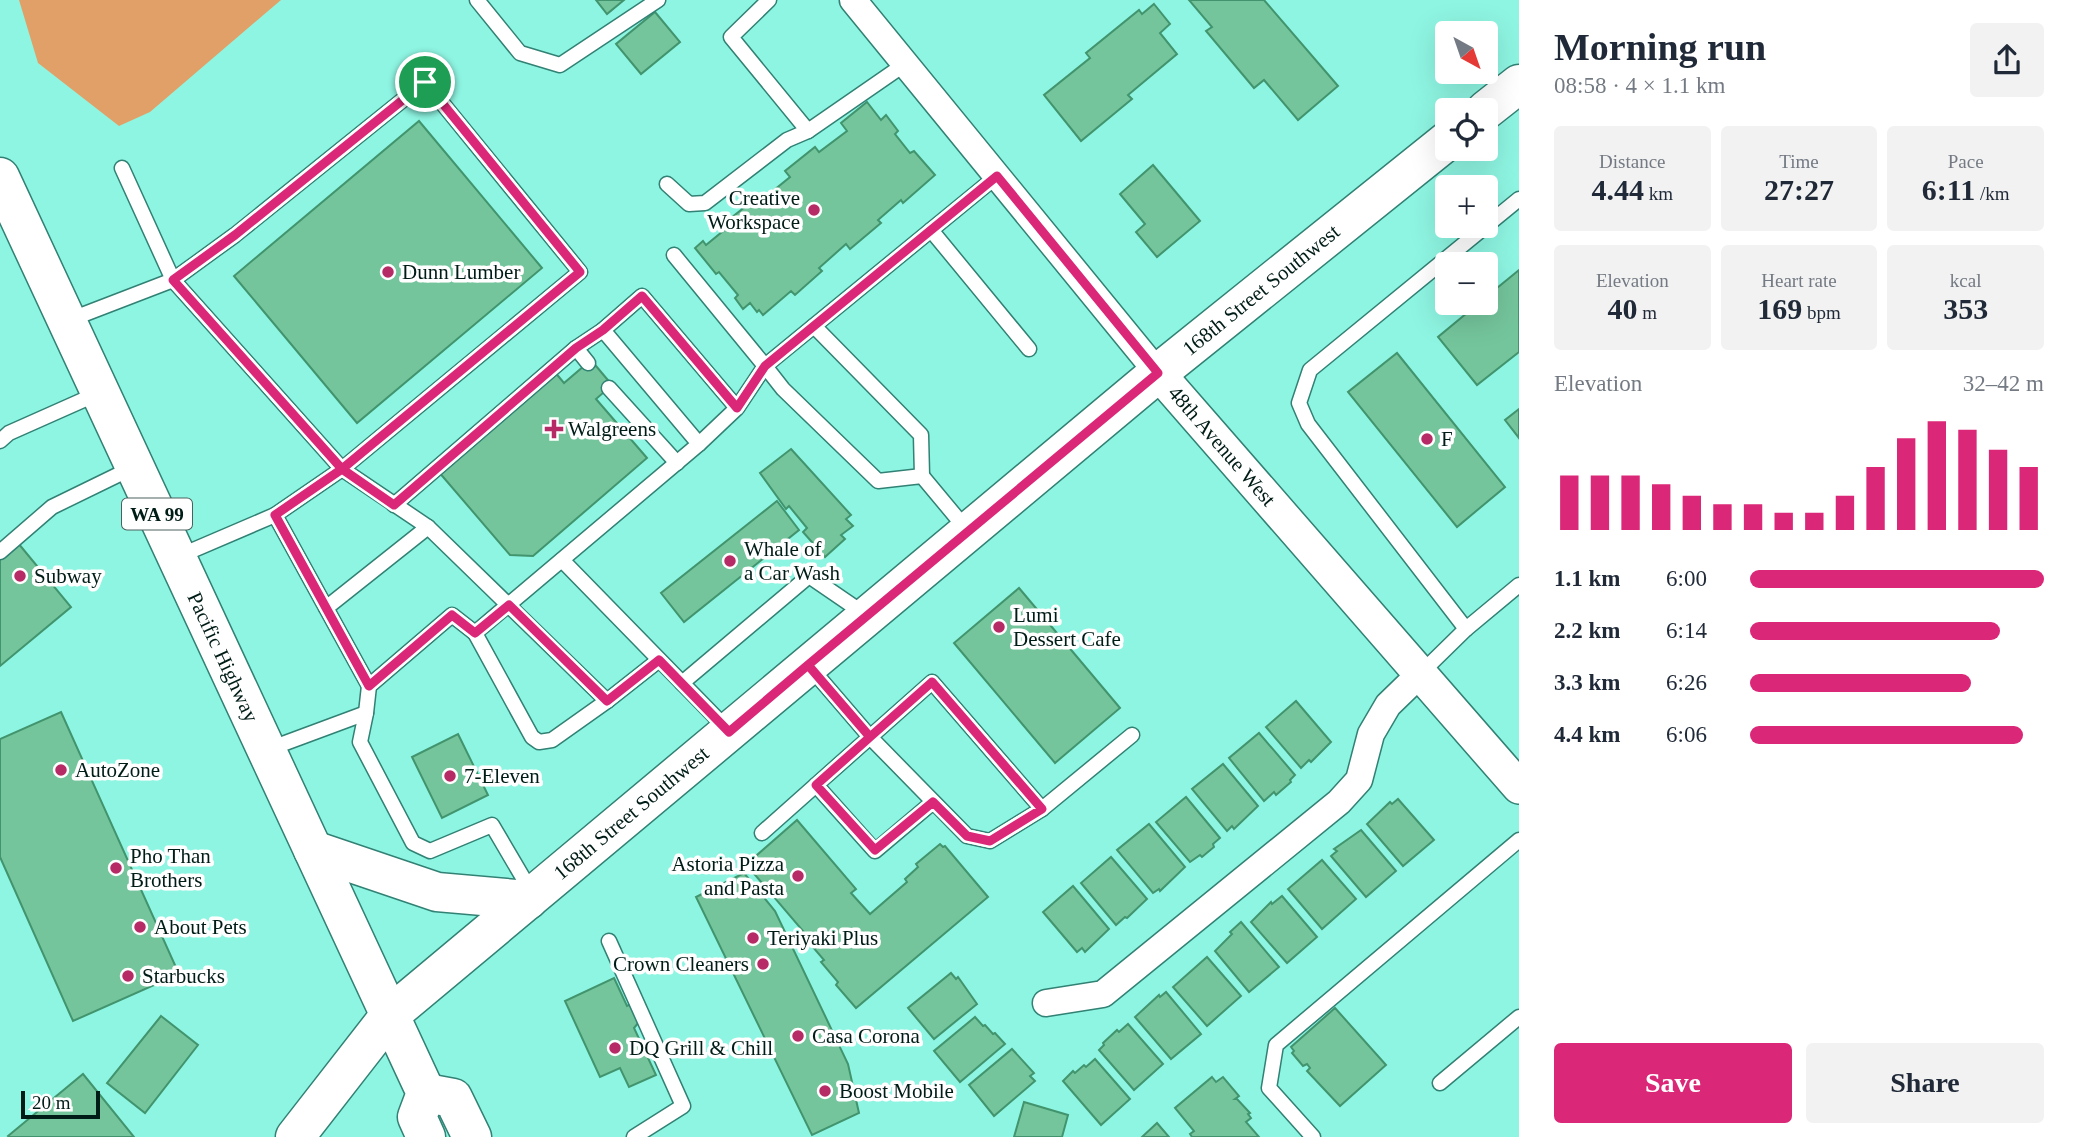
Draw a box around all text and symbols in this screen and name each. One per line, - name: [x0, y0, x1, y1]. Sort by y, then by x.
- north arrow: [1435, 21, 1498, 84]
- map controls: [1435, 21, 1498, 315]
- button: share: [1970, 23, 2044, 97]
- text: Morning run: [1554, 26, 1766, 68]
- pin: [395, 52, 455, 112]
- icon: arrive: [406, 63, 444, 101]
- text: 08:58 · 4 × 1.1 km: [1554, 73, 1725, 98]
- button: locate: [1435, 98, 1498, 161]
- text: Distance: [1599, 151, 1666, 172]
- text: Time: [1779, 151, 1819, 172]
- text: Pace: [1948, 151, 1984, 172]
- text: 4.44: [1592, 173, 1644, 206]
- text: 27:27: [1764, 173, 1834, 206]
- text: 6:11: [1922, 173, 1975, 206]
- button: +: [1435, 175, 1498, 238]
- text: km: [1644, 183, 1673, 204]
- text: /km: [1975, 183, 2009, 204]
- place label: Creative Workspace: [707, 186, 800, 234]
- marker: Creative Workspace: [806, 202, 822, 218]
- street label: 168th Street Southwest: [1178, 219, 1344, 361]
- button: −: [1435, 252, 1498, 315]
- place label: Dunn Lumber: [402, 260, 520, 284]
- marker: Dunn Lumber: [380, 264, 396, 280]
- text: Elevation: [1596, 270, 1669, 291]
- text: Heart rate: [1761, 270, 1837, 291]
- text: kcal: [1950, 270, 1981, 291]
- text: 40: [1608, 292, 1638, 325]
- text: 169: [1757, 292, 1802, 325]
- text: 353: [1943, 292, 1988, 325]
- text: m: [1638, 302, 1657, 323]
- text: bpm: [1802, 302, 1841, 323]
- text: Elevation: [1554, 371, 1642, 396]
- text: 32–42 m: [1963, 371, 2044, 396]
- street label: 48th Avenue West: [1163, 381, 1281, 511]
- place label: Walgreens: [568, 417, 656, 441]
- marker: Walgreens: [546, 421, 562, 437]
- place label: F: [1441, 427, 1453, 451]
- marker: F: [1419, 431, 1435, 447]
- road number: WA 99: [122, 499, 192, 530]
- place label: Whale of a Car Wash: [744, 537, 840, 585]
- marker: Whale of a Car Wash: [722, 553, 738, 569]
- place label: Subway: [34, 564, 102, 588]
- text: 1.1 km: [1554, 566, 1620, 591]
- text: 6:00: [1666, 566, 1707, 591]
- marker: Subway: [12, 568, 28, 584]
- street label: Pacific Highway: [182, 588, 264, 726]
- place label: Lumi Dessert Cafe: [1013, 603, 1121, 651]
- text: 2.2 km: [1554, 618, 1620, 643]
- text: 6:14: [1666, 618, 1707, 643]
- marker: Lumi Dessert Cafe: [991, 619, 1007, 635]
- text: 3.3 km: [1554, 670, 1620, 695]
- text: 6:26: [1666, 670, 1707, 695]
- text: 4.4 km: [1554, 722, 1620, 747]
- text: 6:06: [1666, 722, 1707, 747]
- street label: 168th Street Southwest: [549, 741, 713, 885]
- place label: AutoZone: [75, 758, 160, 782]
- marker: AutoZone: [53, 762, 69, 778]
- place label: 7-Eleven: [464, 764, 540, 788]
- marker: 7-Eleven: [442, 768, 458, 784]
- place label: Pho Than Brothers: [130, 844, 211, 892]
- place label: Astoria Pizza and Pasta: [671, 852, 785, 900]
- marker: Pho Than Brothers: [108, 860, 124, 876]
- marker: Astoria Pizza and Pasta: [790, 868, 806, 884]
- place label: About Pets: [154, 915, 247, 939]
- marker: About Pets: [132, 919, 148, 935]
- place label: Teriyaki Plus: [767, 926, 878, 950]
- marker: Teriyaki Plus: [745, 930, 761, 946]
- place label: Crown Cleaners: [613, 952, 749, 976]
- marker: Crown Cleaners: [755, 956, 771, 972]
- place label: Starbucks: [142, 964, 225, 988]
- marker: Starbucks: [120, 968, 136, 984]
- place label: Casa Corona: [812, 1024, 921, 1048]
- marker: Casa Corona: [790, 1028, 806, 1044]
- place label: DQ Grill & Chill: [629, 1036, 773, 1060]
- marker: DQ Grill & Chill: [607, 1040, 623, 1056]
- button: Save: [1554, 1043, 1792, 1123]
- button: Share: [1806, 1043, 2044, 1123]
- place label: Boost Mobile: [839, 1079, 954, 1103]
- marker: Boost Mobile: [817, 1083, 833, 1099]
- scale bar: [21, 1088, 100, 1120]
- text: 20 m: [32, 1092, 71, 1113]

